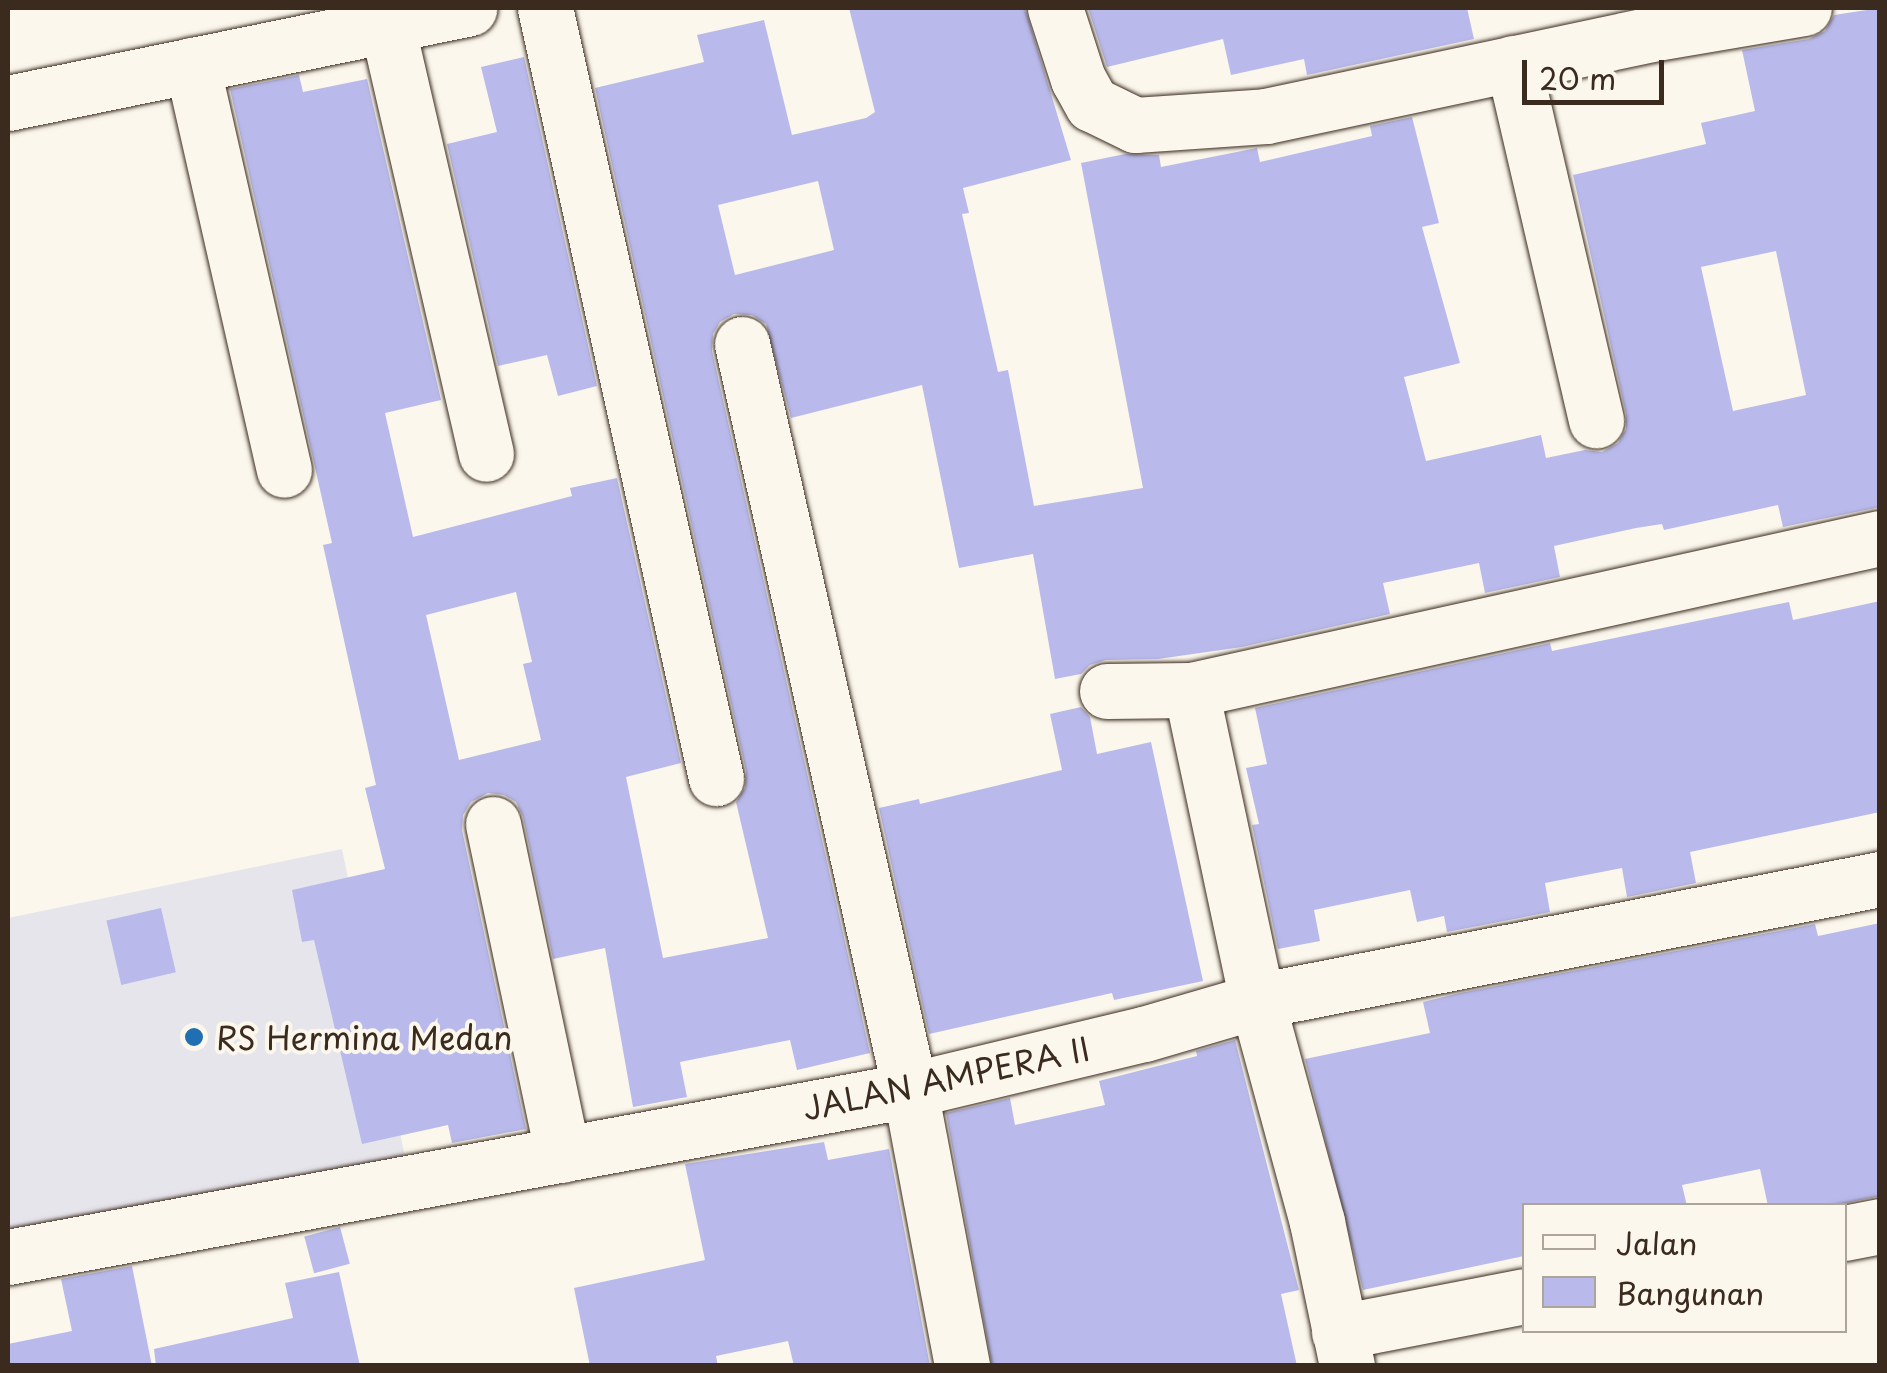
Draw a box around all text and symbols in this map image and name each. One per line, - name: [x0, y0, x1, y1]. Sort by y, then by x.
- scale bar: [1527, 40, 1670, 102]
- text: 20 m: [1539, 55, 1616, 100]
- place label: RS Hermina Medan: [216, 1018, 516, 1056]
- marker: RS Hermina Medan: [181, 1024, 207, 1050]
- street label: JALAN AMPERA II: [800, 1029, 1092, 1127]
- legend: [1522, 1203, 1847, 1333]
- text: Jalan: [1616, 1220, 1697, 1265]
- text: Bangunan: [1616, 1270, 1764, 1315]

